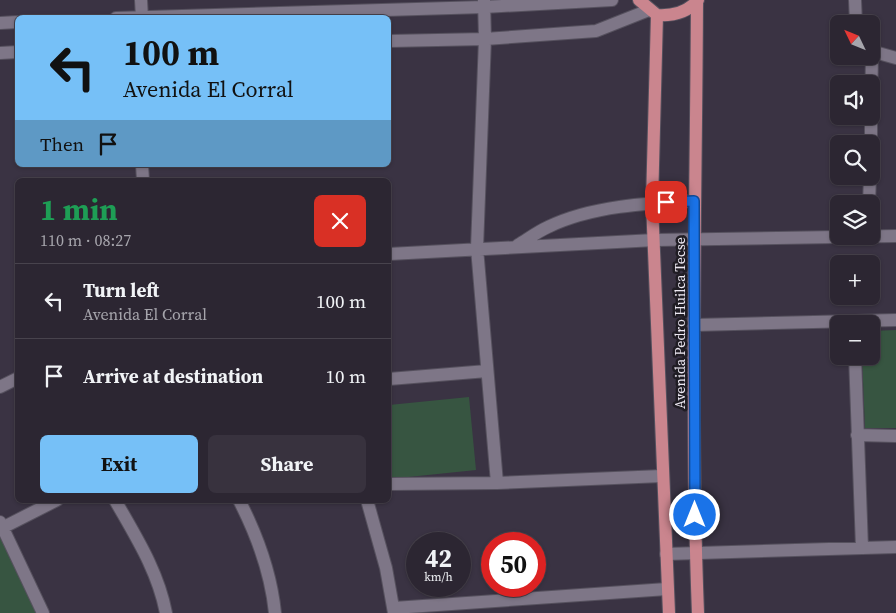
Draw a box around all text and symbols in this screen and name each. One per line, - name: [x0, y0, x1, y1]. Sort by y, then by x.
- north arrow: [830, 15, 880, 65]
- map controls: [830, 15, 880, 365]
- text: 100 m: [123, 29, 219, 77]
- icon: left: [40, 35, 105, 100]
- text: Avenida El Corral: [123, 74, 294, 104]
- button: sound: [830, 75, 880, 125]
- icon: arrive: [94, 130, 122, 158]
- text: Then: [40, 131, 84, 157]
- button: search: [830, 135, 880, 185]
- pin: [645, 181, 687, 223]
- icon: arrive: [652, 188, 680, 216]
- text: 1 min: [40, 189, 118, 230]
- button: close: [314, 195, 366, 247]
- button: layers: [830, 195, 880, 245]
- text: 110 m · 08:27: [40, 229, 131, 251]
- street label: Avenida Pedro Huilca Tecse: [670, 237, 690, 409]
- button: +: [830, 255, 880, 305]
- text: Turn left: [83, 277, 159, 303]
- icon: left: [40, 287, 68, 315]
- text: 100 m: [316, 288, 366, 314]
- text: Avenida El Corral: [83, 303, 207, 325]
- button: −: [830, 315, 880, 365]
- icon: arrive: [40, 362, 68, 390]
- text: Arrive at destination: [83, 363, 263, 389]
- text: 10 m: [325, 363, 366, 389]
- button: Exit: [40, 435, 198, 493]
- button: Share: [208, 435, 366, 493]
- position arrow: [668, 488, 720, 540]
- speed limit sign: 50: [481, 532, 546, 597]
- text: 42: [425, 541, 452, 575]
- text: km/h: [424, 569, 453, 585]

